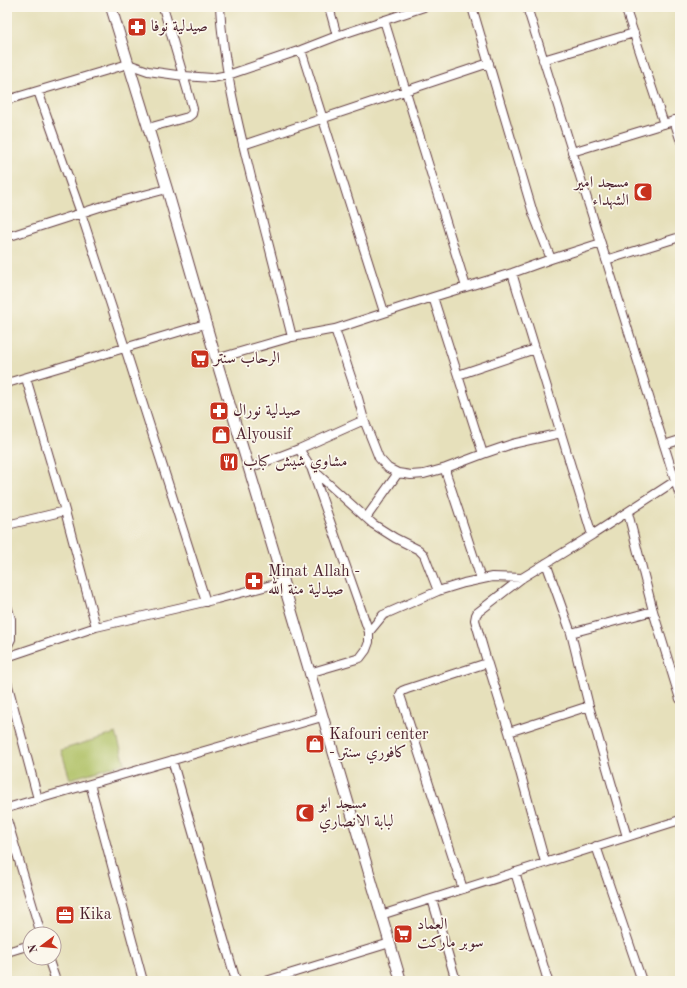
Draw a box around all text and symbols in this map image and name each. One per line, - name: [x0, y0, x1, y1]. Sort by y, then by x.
- pharmacy icon: صيدلية نوفا: [126, 16, 148, 38]
- place label: صيدلية نوفا: [151, 19, 208, 36]
- place label: مسجد امير الشهداء: [573, 175, 629, 210]
- mosque icon: مسجد امير الشهداء: [632, 181, 654, 203]
- supermarket icon: الرحاب سنتر: [189, 348, 211, 370]
- place label: الرحاب سنتر: [212, 350, 280, 368]
- pharmacy icon: صيدلية نورال: [208, 400, 230, 422]
- place label: صيدلية نورال: [233, 403, 301, 420]
- shop icon: Alyousif: [210, 424, 232, 446]
- place label: Alyousif: [235, 427, 293, 443]
- restaurant icon: مشاوي شيش كباب: [218, 451, 240, 473]
- place label: مشاوي شيش كباب: [243, 454, 347, 473]
- place label: Minat Allah - صيدلية منة الله: [268, 564, 360, 598]
- pharmacy icon: Minat Allah - صيدلية منة الله: [243, 570, 265, 592]
- place label: Kafouri center - كافوري سنتر: [329, 727, 429, 764]
- shop icon: Kafouri center - كافوري سنتر: [304, 733, 326, 755]
- place label: مسجد ابو لبابة الانصاري: [317, 796, 394, 833]
- mosque icon: مسجد ابو لبابة الانصاري: [294, 802, 316, 824]
- office icon: Kika: [54, 904, 76, 926]
- place label: Kika: [79, 907, 112, 923]
- place label: العماد سوبر ماركت: [417, 917, 484, 952]
- supermarket icon: العماد سوبر ماركت: [392, 923, 414, 945]
- north arrow: [22, 926, 62, 966]
- text: N: [27, 942, 40, 954]

